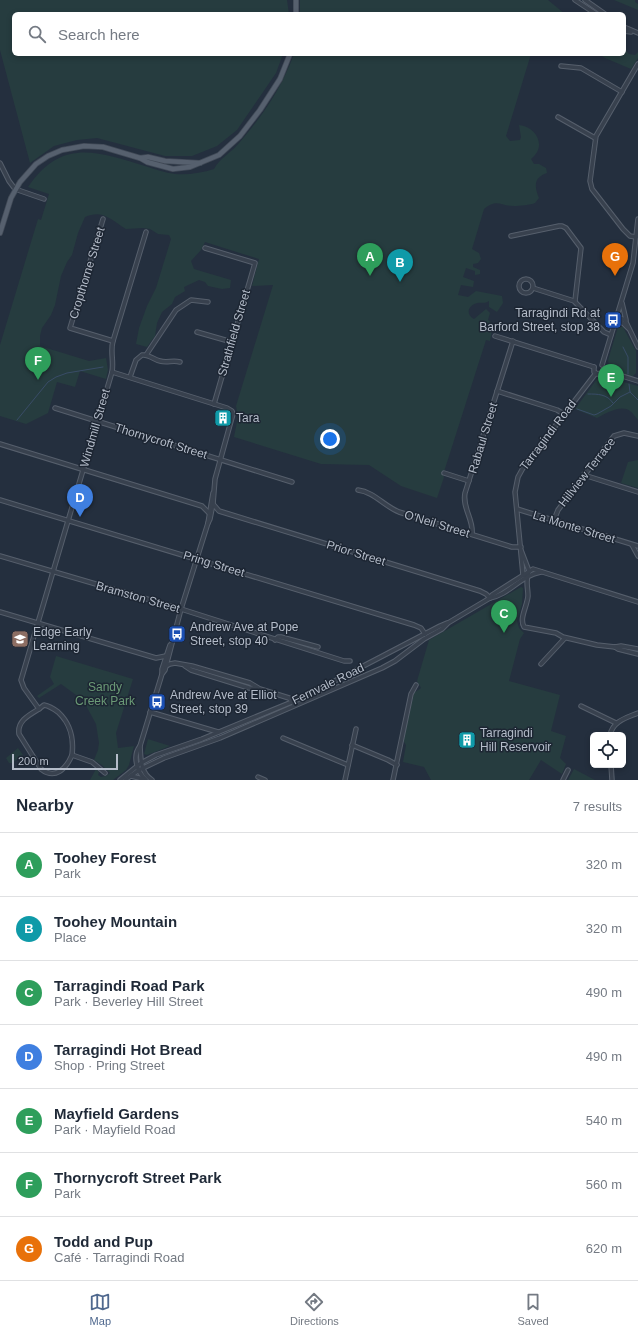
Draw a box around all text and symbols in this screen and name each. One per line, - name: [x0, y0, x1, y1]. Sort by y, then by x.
- search box: [12, 12, 626, 56]
- icon: search: [26, 23, 48, 45]
- text: Search here: [58, 26, 140, 43]
- street label: Cropthorne Street: [66, 225, 108, 321]
- pin: A: [357, 243, 383, 276]
- pin: G: [602, 243, 628, 276]
- pin: B: [387, 249, 413, 282]
- street label: Strathfield Street: [215, 287, 253, 378]
- place label: Tarragindi Rd at Barford Street, stop 38: [479, 306, 601, 334]
- bus stop icon: Tarragindi Rd at Barford Street, stop 38: [603, 310, 623, 330]
- pin: F: [25, 347, 51, 380]
- pin: E: [598, 364, 624, 397]
- street label: Windmill Street: [77, 387, 113, 469]
- street label: Tarragindi Road: [517, 397, 579, 473]
- street label: Rabaul Street: [466, 400, 501, 475]
- building icon: Tara: [213, 408, 233, 428]
- place label: Tara: [236, 411, 260, 425]
- street label: Thornycroft Street: [113, 420, 210, 462]
- your location: [320, 429, 340, 449]
- street label: Hillview Terrace: [556, 434, 619, 509]
- pin: D: [67, 484, 93, 517]
- street label: O'Neil Street: [403, 507, 472, 541]
- street label: La Monte Street: [531, 508, 618, 546]
- street label: Prior Street: [325, 537, 388, 569]
- street label: Pring Street: [182, 548, 247, 580]
- street label: Bramston Street: [94, 578, 182, 616]
- pin: C: [491, 600, 517, 633]
- place label: Andrew Ave at Pope Street, stop 40: [190, 620, 299, 648]
- bus stop icon: Andrew Ave at Pope Street, stop 40: [167, 624, 187, 644]
- place label: Edge Early Learning: [33, 625, 92, 653]
- school or university icon: Edge Early Learning: [10, 629, 30, 649]
- street label: Fernvale Road: [290, 660, 366, 708]
- park label: Sandy Creek Park: [75, 680, 136, 708]
- place label: Andrew Ave at Elliot Street, stop 39: [170, 688, 277, 716]
- bus stop icon: Andrew Ave at Elliot Street, stop 39: [147, 692, 167, 712]
- place label: Tarragindi Hill Reservoir: [480, 726, 551, 754]
- building icon: Tarragindi Hill Reservoir: [457, 730, 477, 750]
- map controls: [590, 732, 626, 768]
- button: locate: [590, 732, 626, 768]
- scale bar: [12, 752, 118, 771]
- text: 200 m: [18, 755, 49, 767]
- text: Nearby: [16, 796, 74, 815]
- text: 7 results: [573, 799, 622, 814]
- text: Toohey Forest: [54, 849, 156, 866]
- text: A: [24, 857, 34, 872]
- text: 320 m: [586, 857, 622, 872]
- text: Park: [54, 866, 81, 881]
- text: Toohey Mountain: [54, 913, 177, 930]
- text: B: [24, 921, 34, 936]
- text: 320 m: [586, 921, 622, 936]
- text: Place: [54, 930, 87, 945]
- text: Tarragindi Road Park: [54, 977, 205, 994]
- text: C: [24, 985, 34, 1000]
- text: 490 m: [586, 985, 622, 1000]
- text: Park · Beverley Hill Street: [54, 994, 203, 1009]
- text: Tarragindi Hot Bread: [54, 1041, 202, 1058]
- text: D: [24, 1049, 34, 1064]
- text: 490 m: [586, 1049, 622, 1064]
- text: Shop · Pring Street: [54, 1058, 165, 1073]
- text: Mayfield Gardens: [54, 1105, 179, 1122]
- text: E: [25, 1113, 33, 1128]
- text: 540 m: [586, 1113, 622, 1128]
- text: Park · Mayfield Road: [54, 1122, 175, 1137]
- text: Thornycroft Street Park: [54, 1169, 222, 1186]
- text: F: [25, 1177, 33, 1192]
- text: 560 m: [586, 1177, 622, 1192]
- text: Park: [54, 1186, 81, 1201]
- text: Todd and Pup: [54, 1233, 153, 1250]
- text: G: [24, 1241, 34, 1256]
- text: 620 m: [586, 1241, 622, 1256]
- text: Café · Tarragindi Road: [54, 1250, 185, 1265]
- tab: Map: [89, 1291, 111, 1327]
- tab: Directions: [290, 1291, 339, 1327]
- tab: Saved: [517, 1291, 549, 1327]

